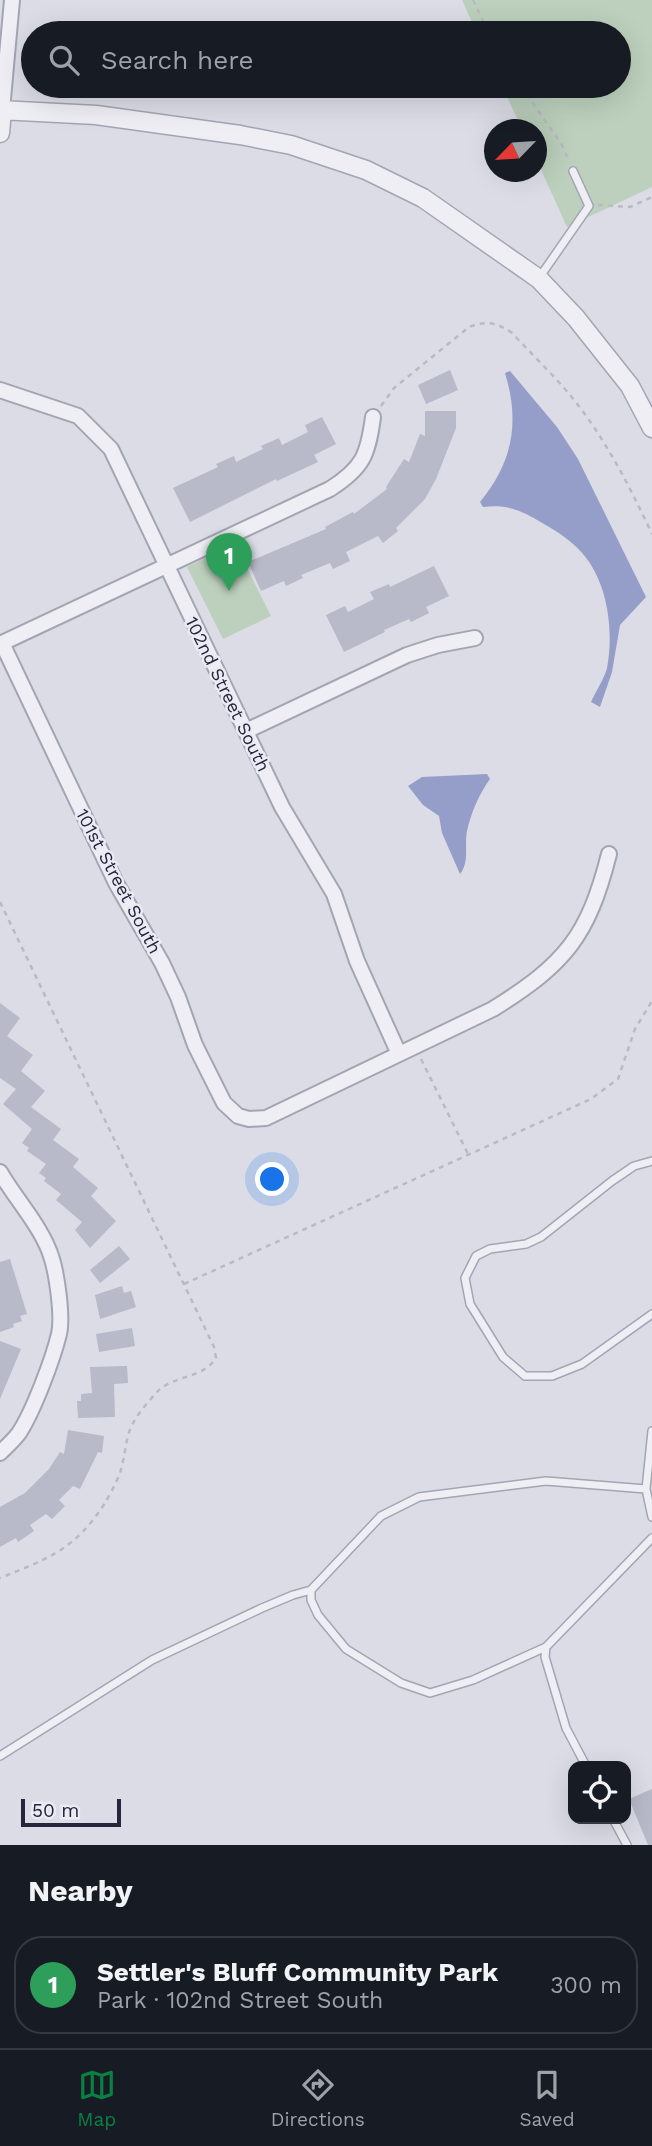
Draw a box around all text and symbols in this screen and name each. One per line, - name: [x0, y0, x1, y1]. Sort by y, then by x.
- search box: [21, 21, 631, 98]
- icon: search: [45, 41, 83, 79]
- text: Search here: [101, 45, 253, 75]
- north arrow: [484, 119, 547, 182]
- pin: 1: [206, 533, 252, 591]
- street label: 102nd Street South: [181, 613, 275, 775]
- street label: 101st Street South: [72, 805, 166, 957]
- your location: [255, 1162, 289, 1196]
- map controls: [568, 1761, 631, 1824]
- button: locate: [568, 1761, 631, 1824]
- scale bar: [21, 1796, 121, 1828]
- text: 50 m: [32, 1799, 79, 1822]
- text: Nearby: [28, 1873, 133, 1908]
- text: Settler's Bluff Community Park: [97, 1957, 498, 1987]
- text: 1: [48, 1972, 58, 1999]
- text: 300 m: [550, 1972, 622, 1999]
- text: Park · 102nd Street South: [97, 1987, 383, 2014]
- tab: Map: [77, 2066, 116, 2131]
- tab: Directions: [271, 2066, 365, 2131]
- tab: Saved: [519, 2066, 575, 2131]

